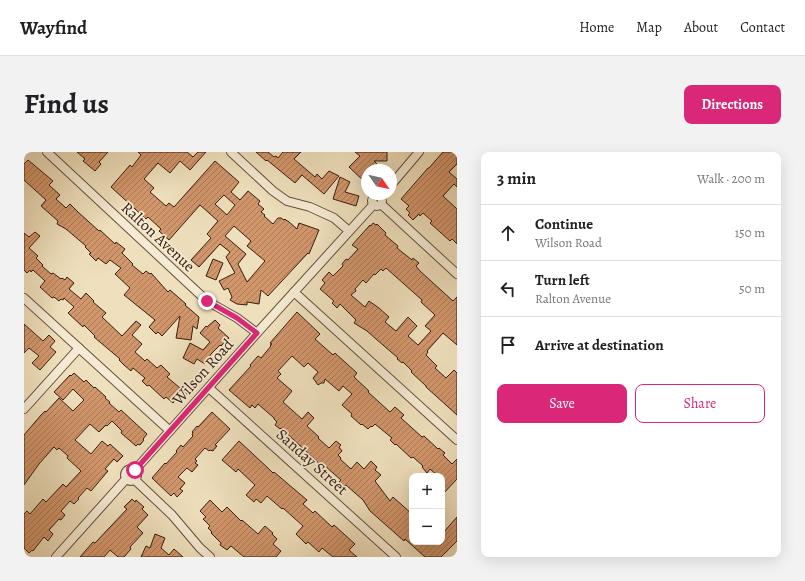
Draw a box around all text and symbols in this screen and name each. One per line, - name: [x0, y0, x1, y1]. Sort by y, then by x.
- text: Wayfind: [20, 15, 87, 41]
- text: Home: [579, 18, 614, 37]
- text: Map: [636, 18, 662, 37]
- text: About: [684, 18, 718, 37]
- text: Contact: [740, 18, 785, 37]
- text: Find us: [24, 85, 109, 123]
- button: Directions: [684, 85, 781, 124]
- north arrow: [361, 164, 397, 200]
- text: 3 min: [497, 167, 536, 190]
- text: Walk · 200 m: [697, 170, 765, 187]
- street label: Ralton Avenue: [116, 197, 200, 277]
- text: Continue: [535, 214, 593, 234]
- icon: ahead: [497, 222, 519, 244]
- text: 150 m: [735, 224, 765, 241]
- text: Wilson Road: [535, 234, 602, 251]
- text: Turn left: [535, 270, 590, 290]
- icon: left: [497, 278, 519, 300]
- text: 50 m: [739, 280, 765, 297]
- text: Ralton Avenue: [535, 290, 611, 307]
- route end: [198, 292, 216, 310]
- street label: Wilson Road: [167, 334, 239, 411]
- icon: arrive: [497, 334, 519, 356]
- text: Arrive at destination: [535, 335, 664, 355]
- button: Save: [497, 384, 627, 423]
- button: Share: [635, 384, 765, 423]
- street label: Sanday Street: [271, 424, 353, 500]
- route start: [126, 461, 144, 479]
- map controls: [409, 473, 445, 545]
- button: +: [409, 473, 445, 509]
- button: −: [409, 509, 445, 545]

